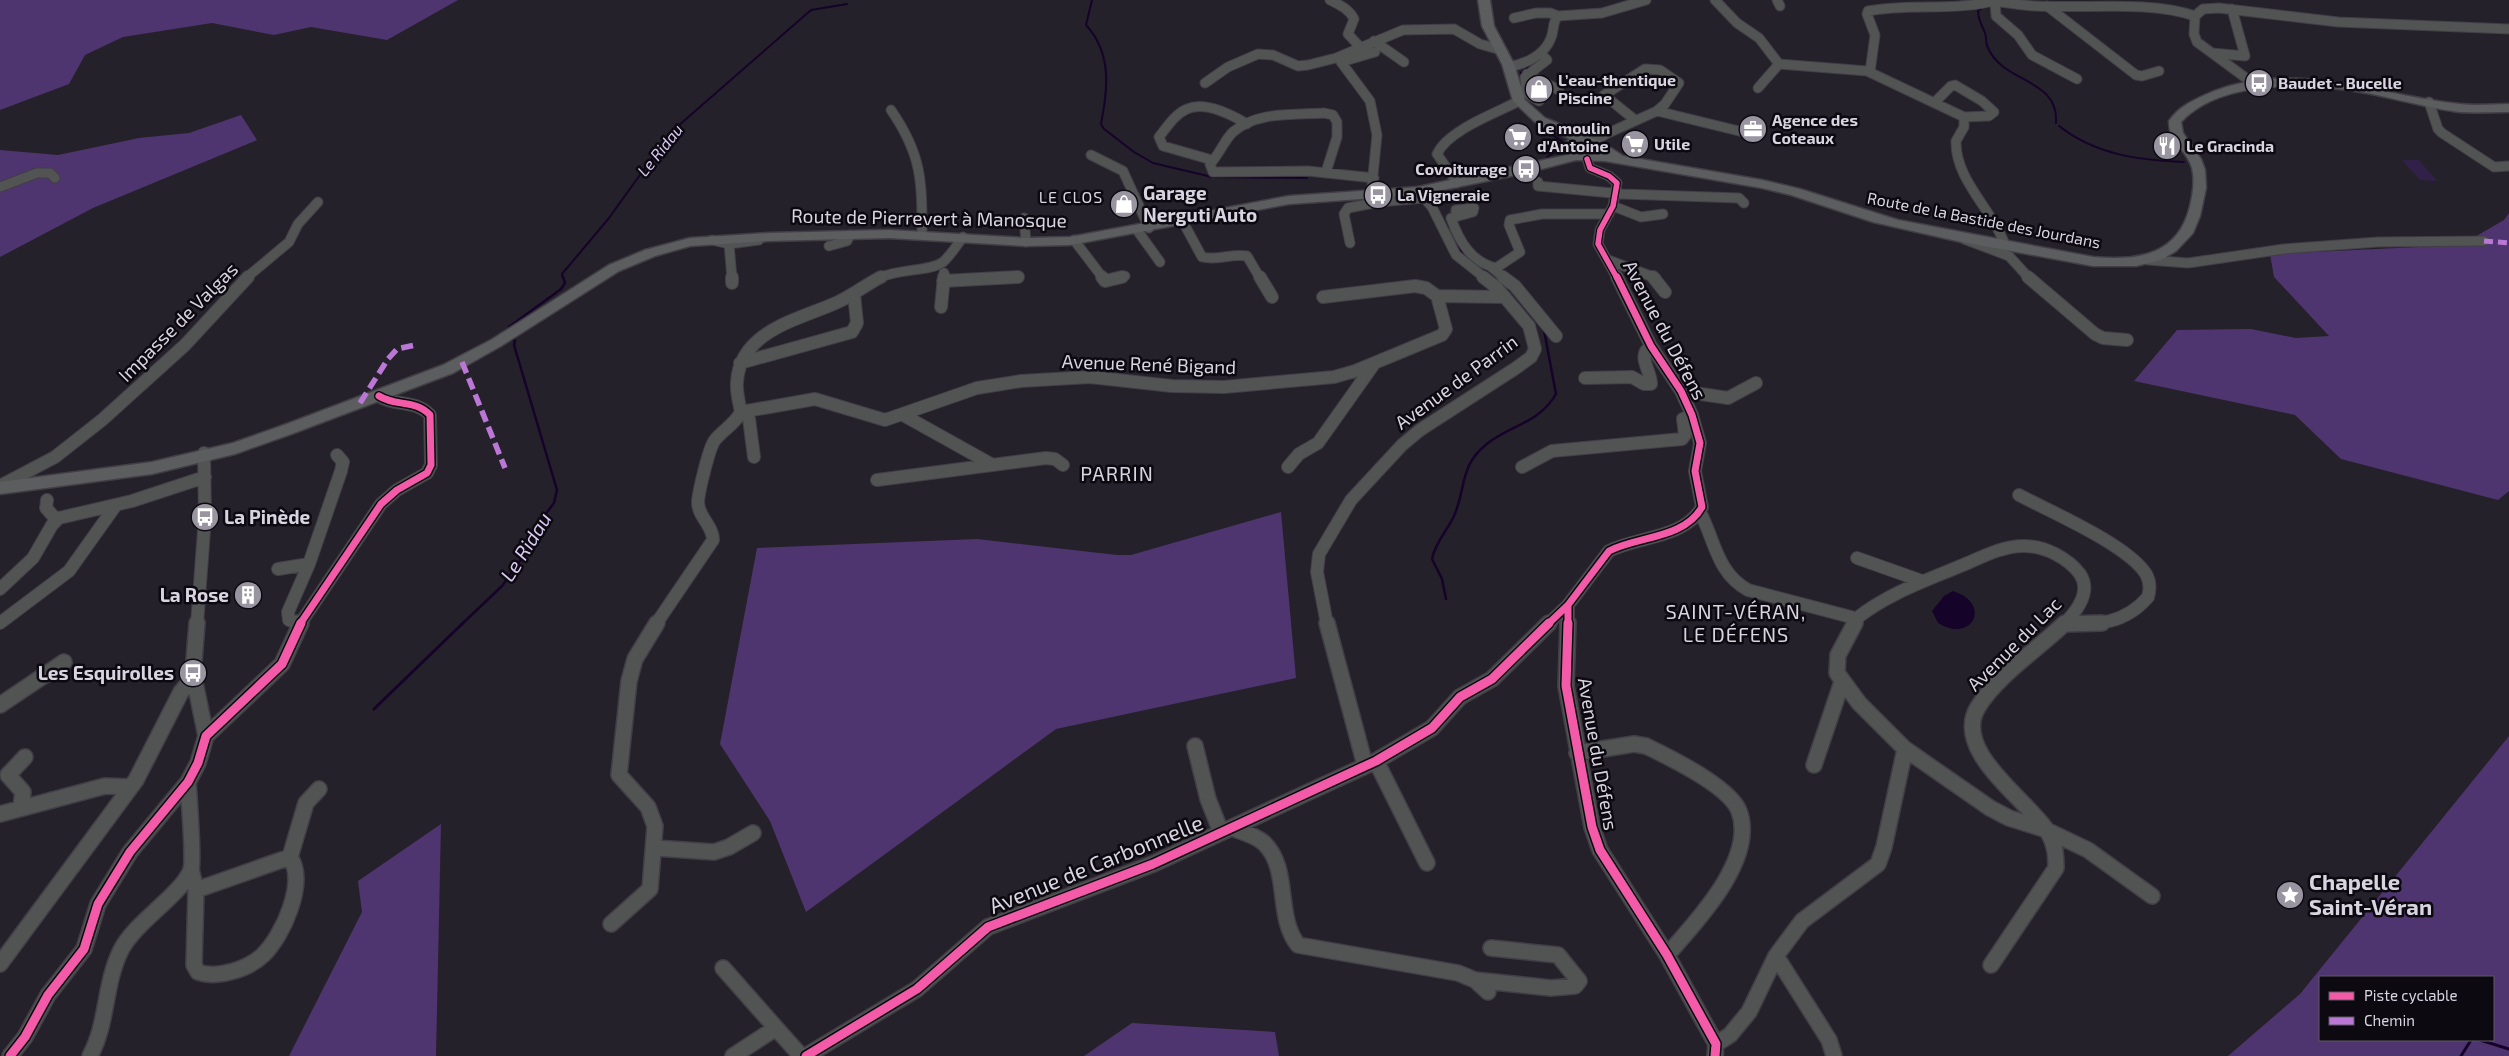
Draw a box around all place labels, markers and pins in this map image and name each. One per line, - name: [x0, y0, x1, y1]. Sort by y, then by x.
- bus stop icon: Baudet - Bucelle: [2244, 68, 2274, 98]
- place label: L’eau-thentique Piscine: [1558, 70, 1676, 107]
- place label: Baudet - Bucelle: [2278, 73, 2402, 92]
- shop icon: L’eau-thentique Piscine: [1524, 74, 1554, 104]
- place label: Agence des Coteaux: [1772, 110, 1858, 147]
- office icon: Agence des Coteaux: [1738, 114, 1768, 144]
- place label: Le moulin d'Antoine: [1537, 118, 1610, 155]
- supermarket icon: Le moulin d'Antoine: [1503, 122, 1533, 152]
- supermarket icon: Utile: [1620, 129, 1650, 159]
- restaurant icon: Le Gracinda: [2152, 131, 2182, 161]
- place label: Utile: [1654, 134, 1690, 153]
- place label: Le Gracinda: [2186, 136, 2274, 155]
- bus stop icon: Covoiturage: [1511, 154, 1541, 184]
- place label: Covoiturage: [1415, 159, 1507, 178]
- bus stop icon: La Vigneraie: [1363, 180, 1393, 210]
- place label: Garage Nerguti Auto: [1143, 181, 1257, 226]
- place label: La Vigneraie: [1397, 185, 1490, 204]
- shop icon: Garage Nerguti Auto: [1109, 189, 1139, 219]
- bus stop icon: La Pinède: [190, 502, 220, 532]
- place label: La Pinède: [224, 505, 311, 528]
- building icon: La Rose: [233, 580, 263, 610]
- place label: La Rose: [160, 583, 229, 606]
- bus stop icon: Les Esquirolles: [178, 658, 208, 688]
- place label: Les Esquirolles: [38, 661, 174, 684]
- place label: Chapelle Saint-Véran: [2309, 868, 2432, 919]
- place icon: Chapelle Saint-Véran: [2275, 880, 2305, 910]

